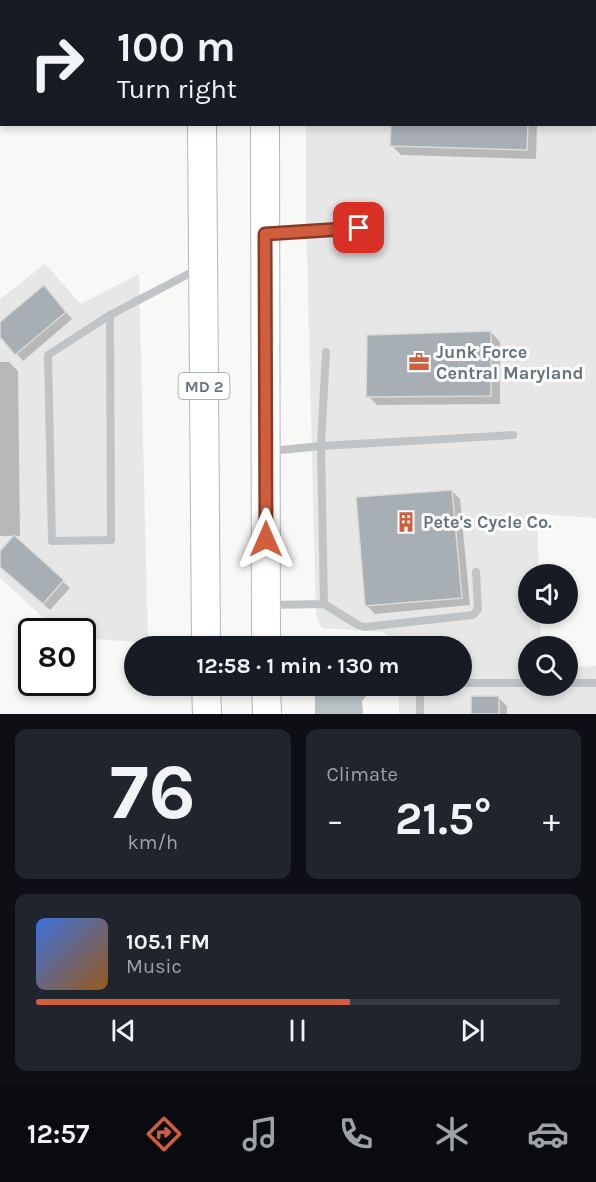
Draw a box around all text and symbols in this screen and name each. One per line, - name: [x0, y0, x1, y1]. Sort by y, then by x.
- text: 100 m: [117, 22, 236, 72]
- icon: right: [18, 24, 96, 102]
- text: Turn right: [117, 73, 237, 105]
- pin: [333, 202, 384, 253]
- icon: arrive: [342, 211, 375, 244]
- place label: Junk Force Central Maryland: [436, 341, 584, 384]
- office icon: Junk Force Central Maryland: [407, 350, 431, 374]
- road number: MD 2: [178, 373, 230, 399]
- position arrow: [234, 507, 298, 571]
- building icon: Pete's Cycle Co.: [394, 510, 418, 534]
- place label: Pete's Cycle Co.: [423, 511, 552, 533]
- map controls: [518, 564, 578, 696]
- button: sound: [518, 564, 578, 624]
- speed limit sign: 80: [18, 618, 96, 696]
- button: search: [518, 636, 578, 696]
- text: 12:58 · 1 min · 130 m: [197, 653, 399, 679]
- text: 76: [110, 746, 196, 838]
- text: Climate: [327, 763, 398, 786]
- text: 21.5°: [395, 793, 492, 845]
- text: −: [327, 801, 344, 839]
- text: +: [543, 801, 560, 839]
- text: km/h: [127, 831, 178, 854]
- text: 105.1 FM: [126, 929, 210, 955]
- text: Music: [126, 955, 182, 978]
- icon: previous: [107, 1014, 140, 1047]
- icon: pause: [281, 1014, 314, 1047]
- icon: next: [456, 1014, 489, 1047]
- icon: directions: [143, 1113, 185, 1155]
- icon: music: [239, 1113, 281, 1155]
- icon: phone: [335, 1113, 377, 1155]
- icon: climate: [431, 1113, 473, 1155]
- icon: car: [527, 1113, 569, 1155]
- text: 12:57: [27, 1118, 89, 1150]

